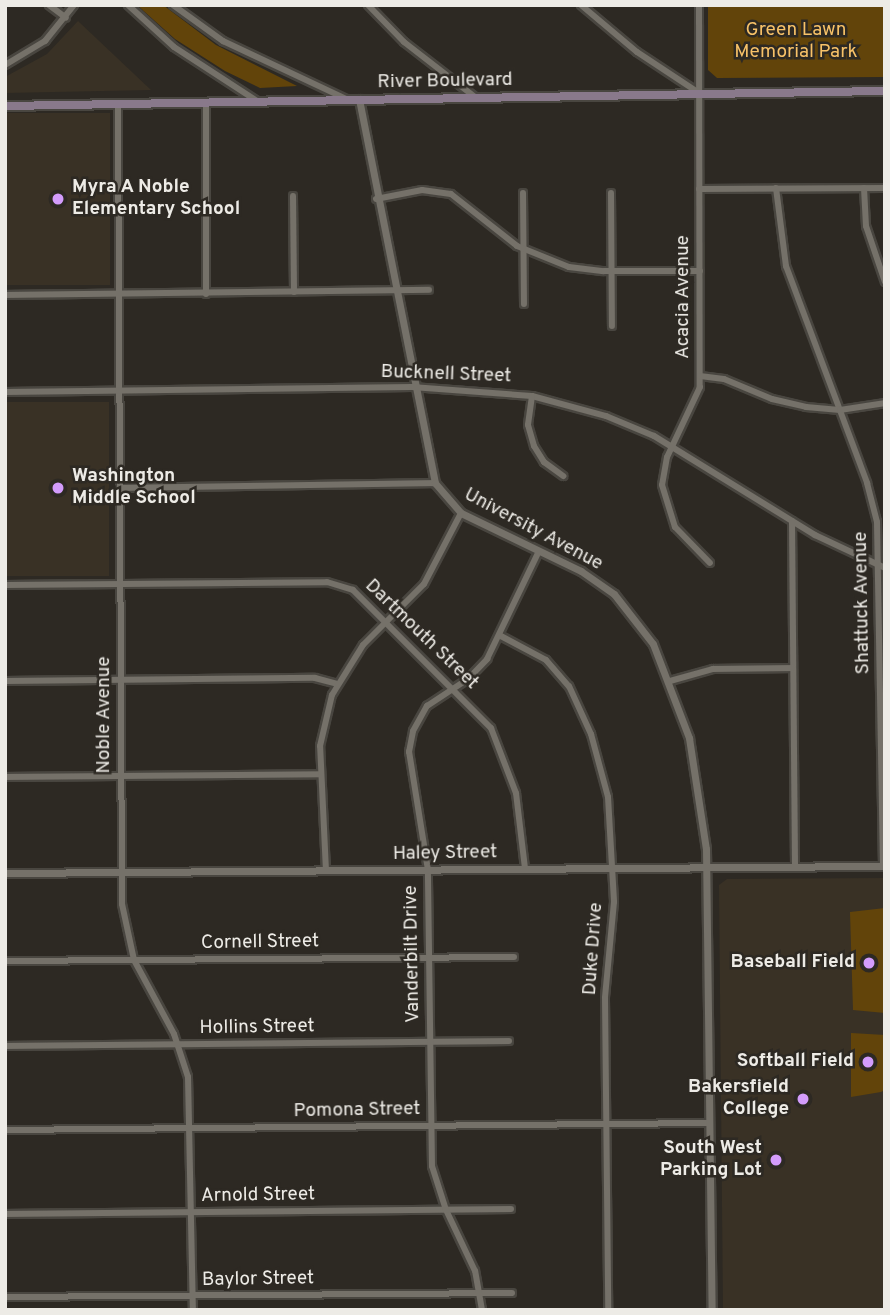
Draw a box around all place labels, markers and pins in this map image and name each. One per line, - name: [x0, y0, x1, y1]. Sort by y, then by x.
- place label: Myra A Noble Elementary School: [72, 177, 240, 221]
- marker: Myra A Noble Elementary School: [50, 191, 66, 207]
- place label: Washington Middle School: [72, 466, 196, 510]
- marker: Washington Middle School: [50, 480, 66, 496]
- place label: Baseball Field: [731, 952, 855, 974]
- marker: Baseball Field: [861, 955, 877, 971]
- place label: Softball Field: [737, 1051, 854, 1073]
- marker: Softball Field: [860, 1054, 876, 1070]
- place label: Bakersfield College: [688, 1077, 789, 1121]
- marker: Bakersfield College: [795, 1091, 811, 1107]
- place label: South West Parking Lot: [660, 1138, 762, 1182]
- marker: South West Parking Lot: [768, 1152, 784, 1168]

